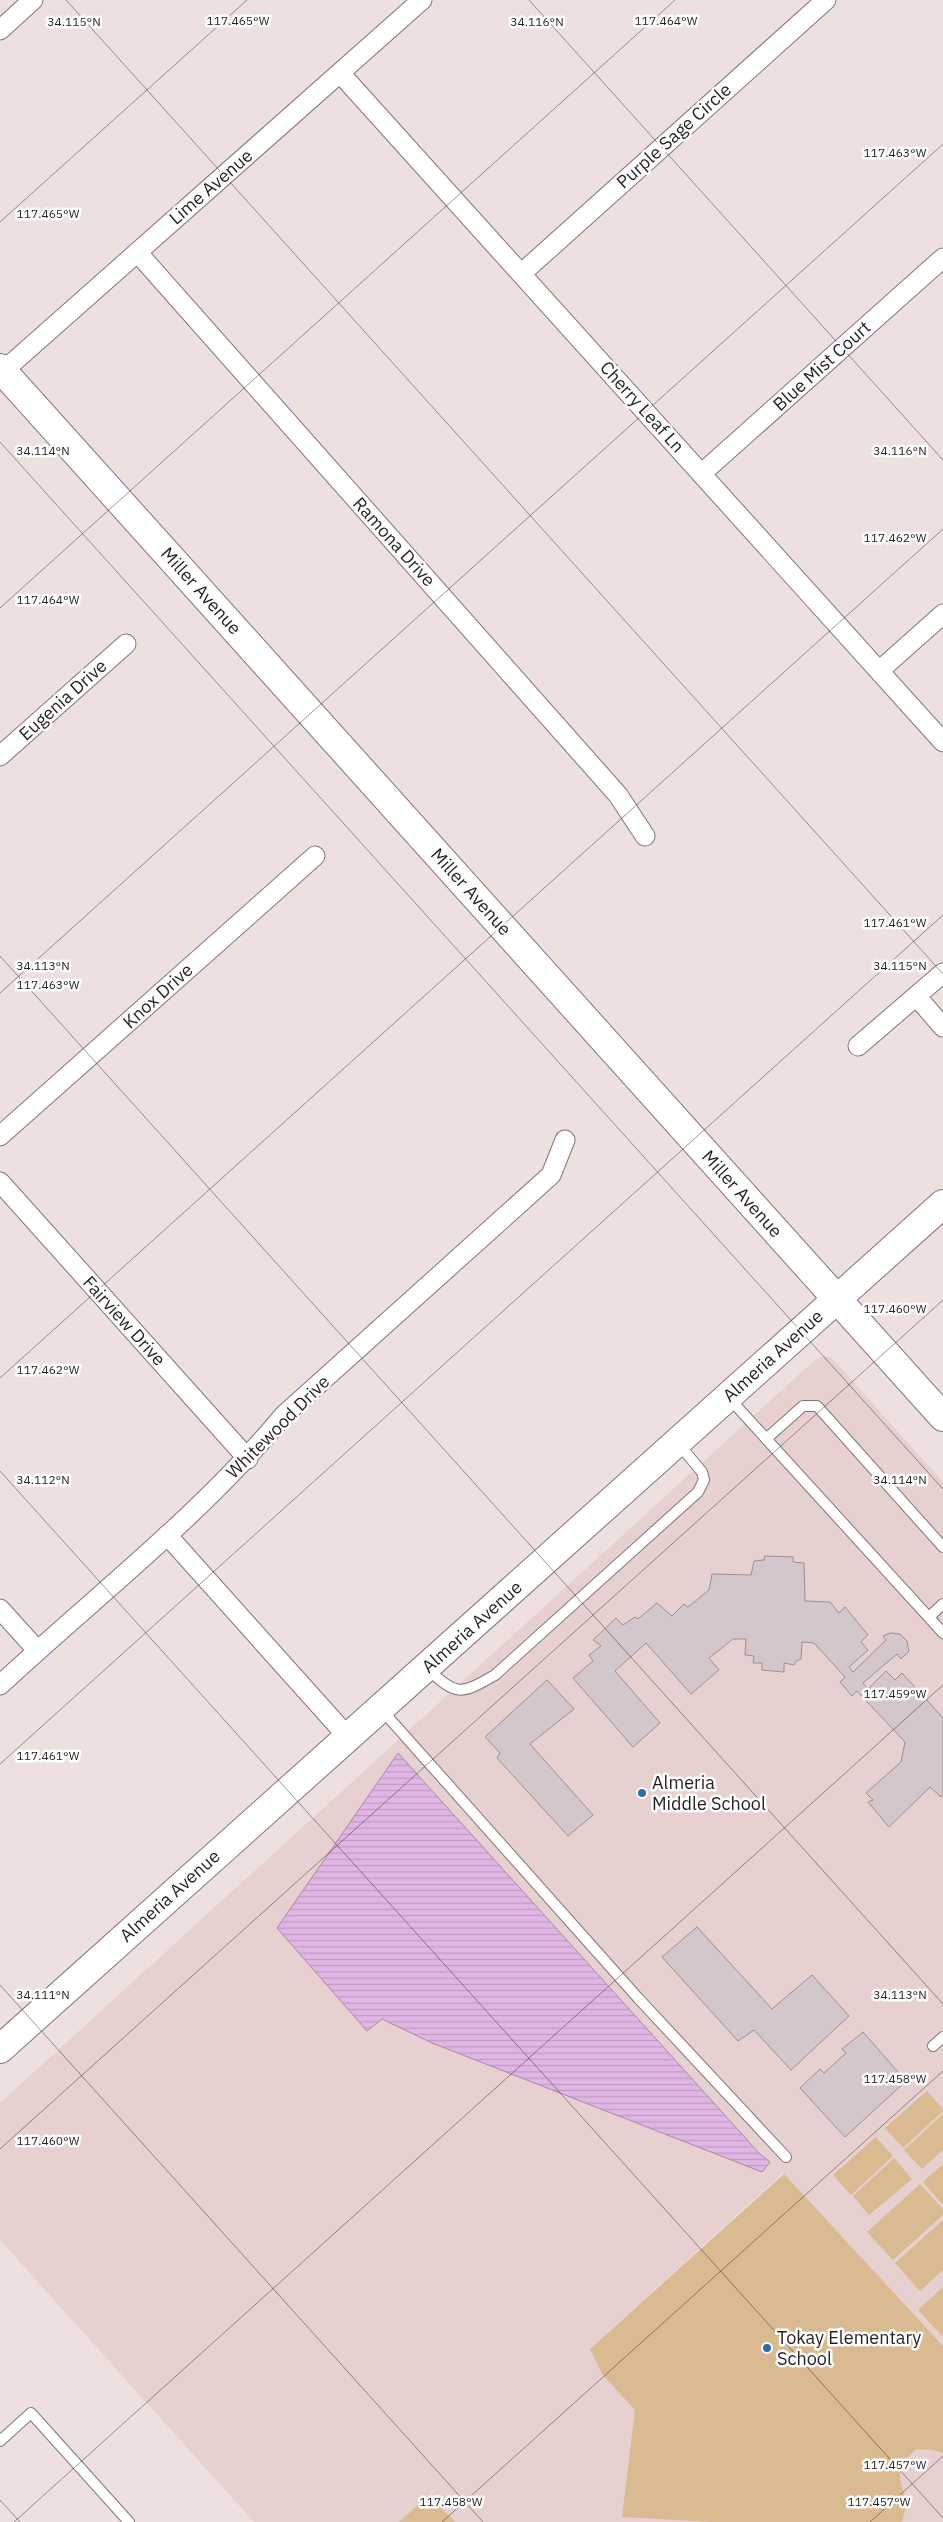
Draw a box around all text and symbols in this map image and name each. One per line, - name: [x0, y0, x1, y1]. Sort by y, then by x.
- text: 117.465°W: [207, 13, 270, 28]
- text: 117.464°W: [635, 13, 698, 28]
- text: 34.115°N: [47, 14, 101, 29]
- text: 34.116°N: [510, 14, 564, 29]
- street label: Purple Sage Circle: [611, 78, 736, 193]
- street label: Lime Avenue: [164, 144, 257, 229]
- text: 117.463°W: [864, 145, 927, 160]
- text: 117.465°W: [17, 206, 80, 221]
- street label: Blue Mist Court: [768, 316, 875, 416]
- street label: Cherry Leaf Ln: [595, 356, 690, 457]
- text: 34.114°N: [16, 443, 70, 458]
- text: 34.116°N: [873, 443, 927, 458]
- street label: Ramona Drive: [348, 492, 441, 591]
- text: 117.462°W: [864, 530, 927, 545]
- street label: Miller Avenue: [156, 542, 247, 639]
- text: 117.464°W: [17, 592, 80, 607]
- street label: Eugenia Drive: [14, 654, 111, 745]
- street label: Miller Avenue: [426, 843, 517, 940]
- text: 117.461°W: [864, 915, 927, 930]
- text: 34.113°N: [16, 958, 70, 973]
- street label: Knox Drive: [118, 958, 198, 1033]
- text: 34.115°N: [873, 958, 927, 973]
- text: 117.463°W: [17, 977, 80, 992]
- street label: Miller Avenue: [697, 1145, 788, 1242]
- street label: Fairview Drive: [78, 1271, 171, 1371]
- text: 117.460°W: [864, 1301, 927, 1316]
- street label: Almeria Avenue: [718, 1304, 828, 1407]
- text: 117.462°W: [17, 1362, 80, 1377]
- street label: Whitewood Drive: [221, 1370, 334, 1483]
- text: 34.112°N: [16, 1472, 70, 1487]
- text: 34.114°N: [873, 1472, 927, 1487]
- street label: Almeria Avenue: [417, 1575, 527, 1678]
- text: 117.459°W: [864, 1686, 927, 1701]
- text: 117.461°W: [17, 1748, 80, 1763]
- place label: Almeria Middle School: [652, 1771, 766, 1815]
- marker: Almeria Middle School: [636, 1787, 648, 1799]
- street label: Almeria Avenue: [115, 1844, 225, 1947]
- text: 34.111°N: [16, 1987, 70, 2002]
- text: 34.113°N: [873, 1987, 927, 2002]
- text: 117.458°W: [864, 2071, 927, 2086]
- text: 117.460°W: [17, 2133, 80, 2148]
- place label: Tokay Elementary School: [777, 2326, 921, 2370]
- marker: Tokay Elementary School: [761, 2342, 773, 2354]
- text: 117.457°W: [864, 2457, 927, 2472]
- text: 117.458°W: [420, 2494, 483, 2509]
- text: 117.457°W: [848, 2494, 911, 2509]

